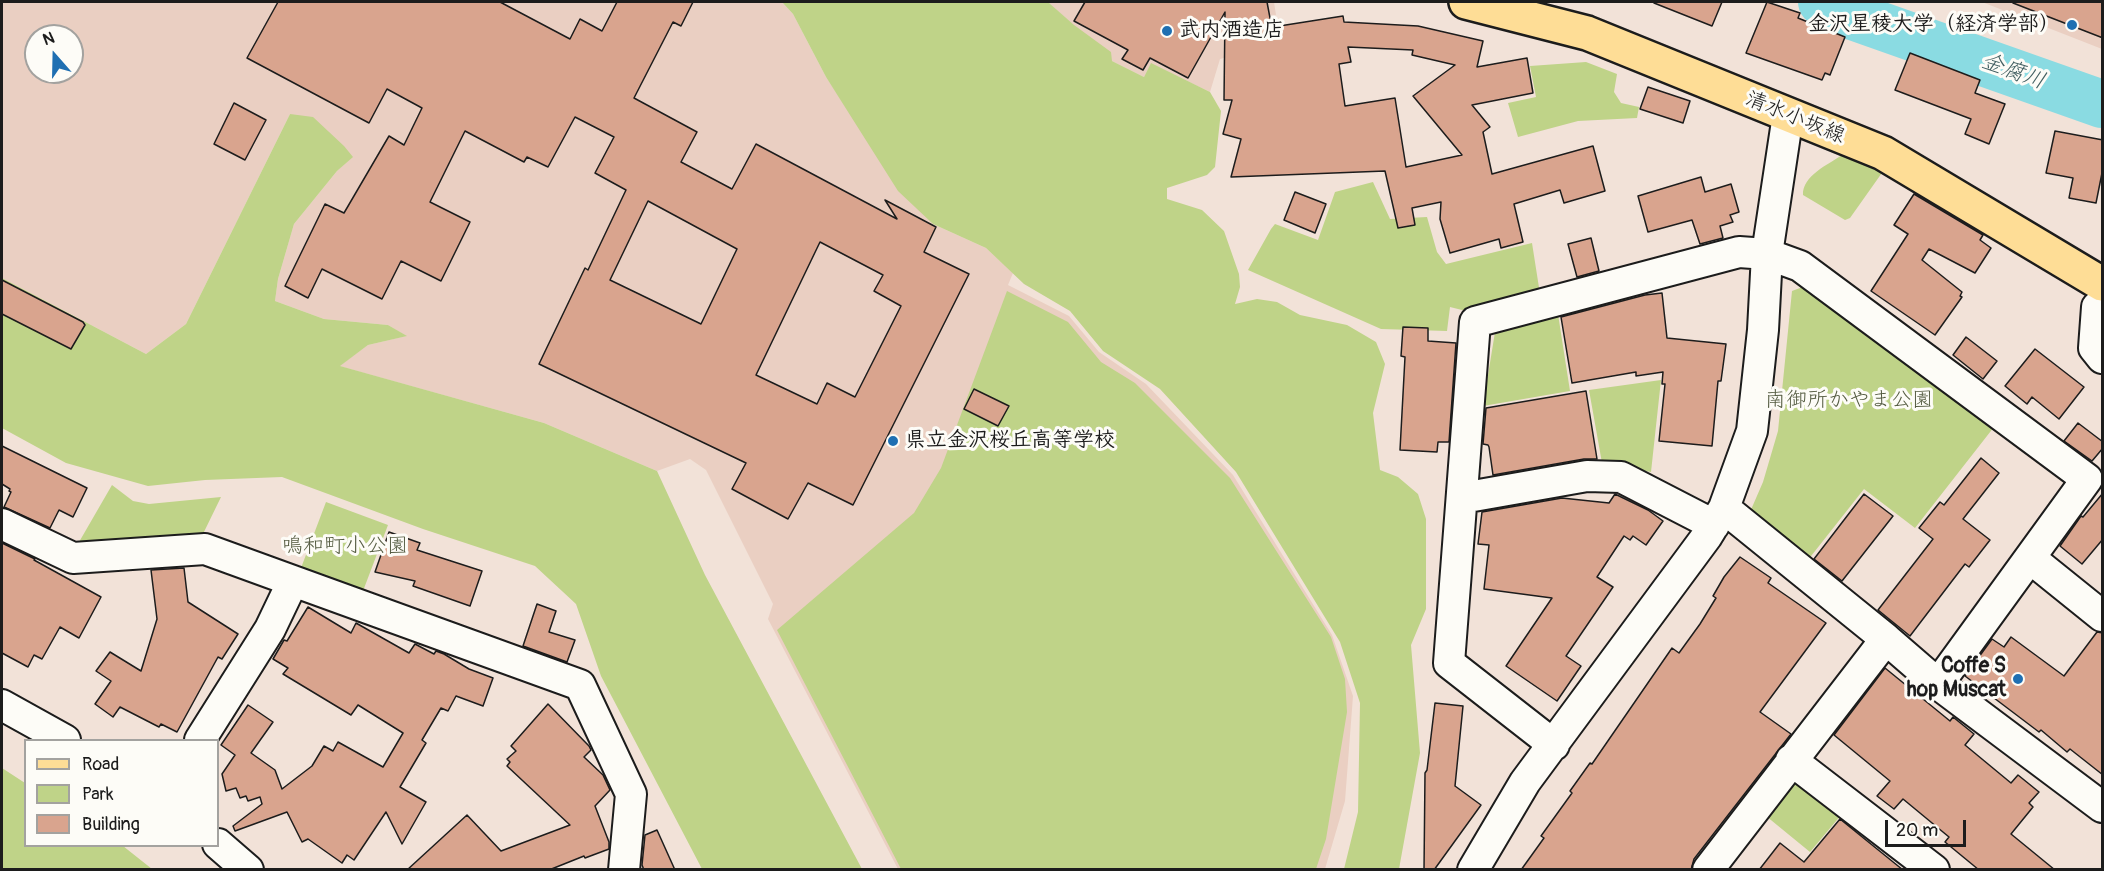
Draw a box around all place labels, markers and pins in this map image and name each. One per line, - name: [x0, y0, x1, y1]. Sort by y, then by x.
- place label: 金沢星稜大学（経済学部）: [1808, 12, 2060, 38]
- place label: 武内酒造店: [1179, 18, 1284, 44]
- marker: 金沢星稜大学（経済学部）: [2065, 18, 2079, 32]
- marker: 武内酒造店: [1160, 24, 1174, 38]
- place label: 県立金沢桜丘高等学校: [905, 428, 1115, 454]
- marker: 県立金沢桜丘高等学校: [886, 434, 900, 448]
- place label: Coffe S hop Muscat: [1907, 654, 2006, 704]
- marker: Coffe S hop Muscat: [2011, 672, 2025, 686]

